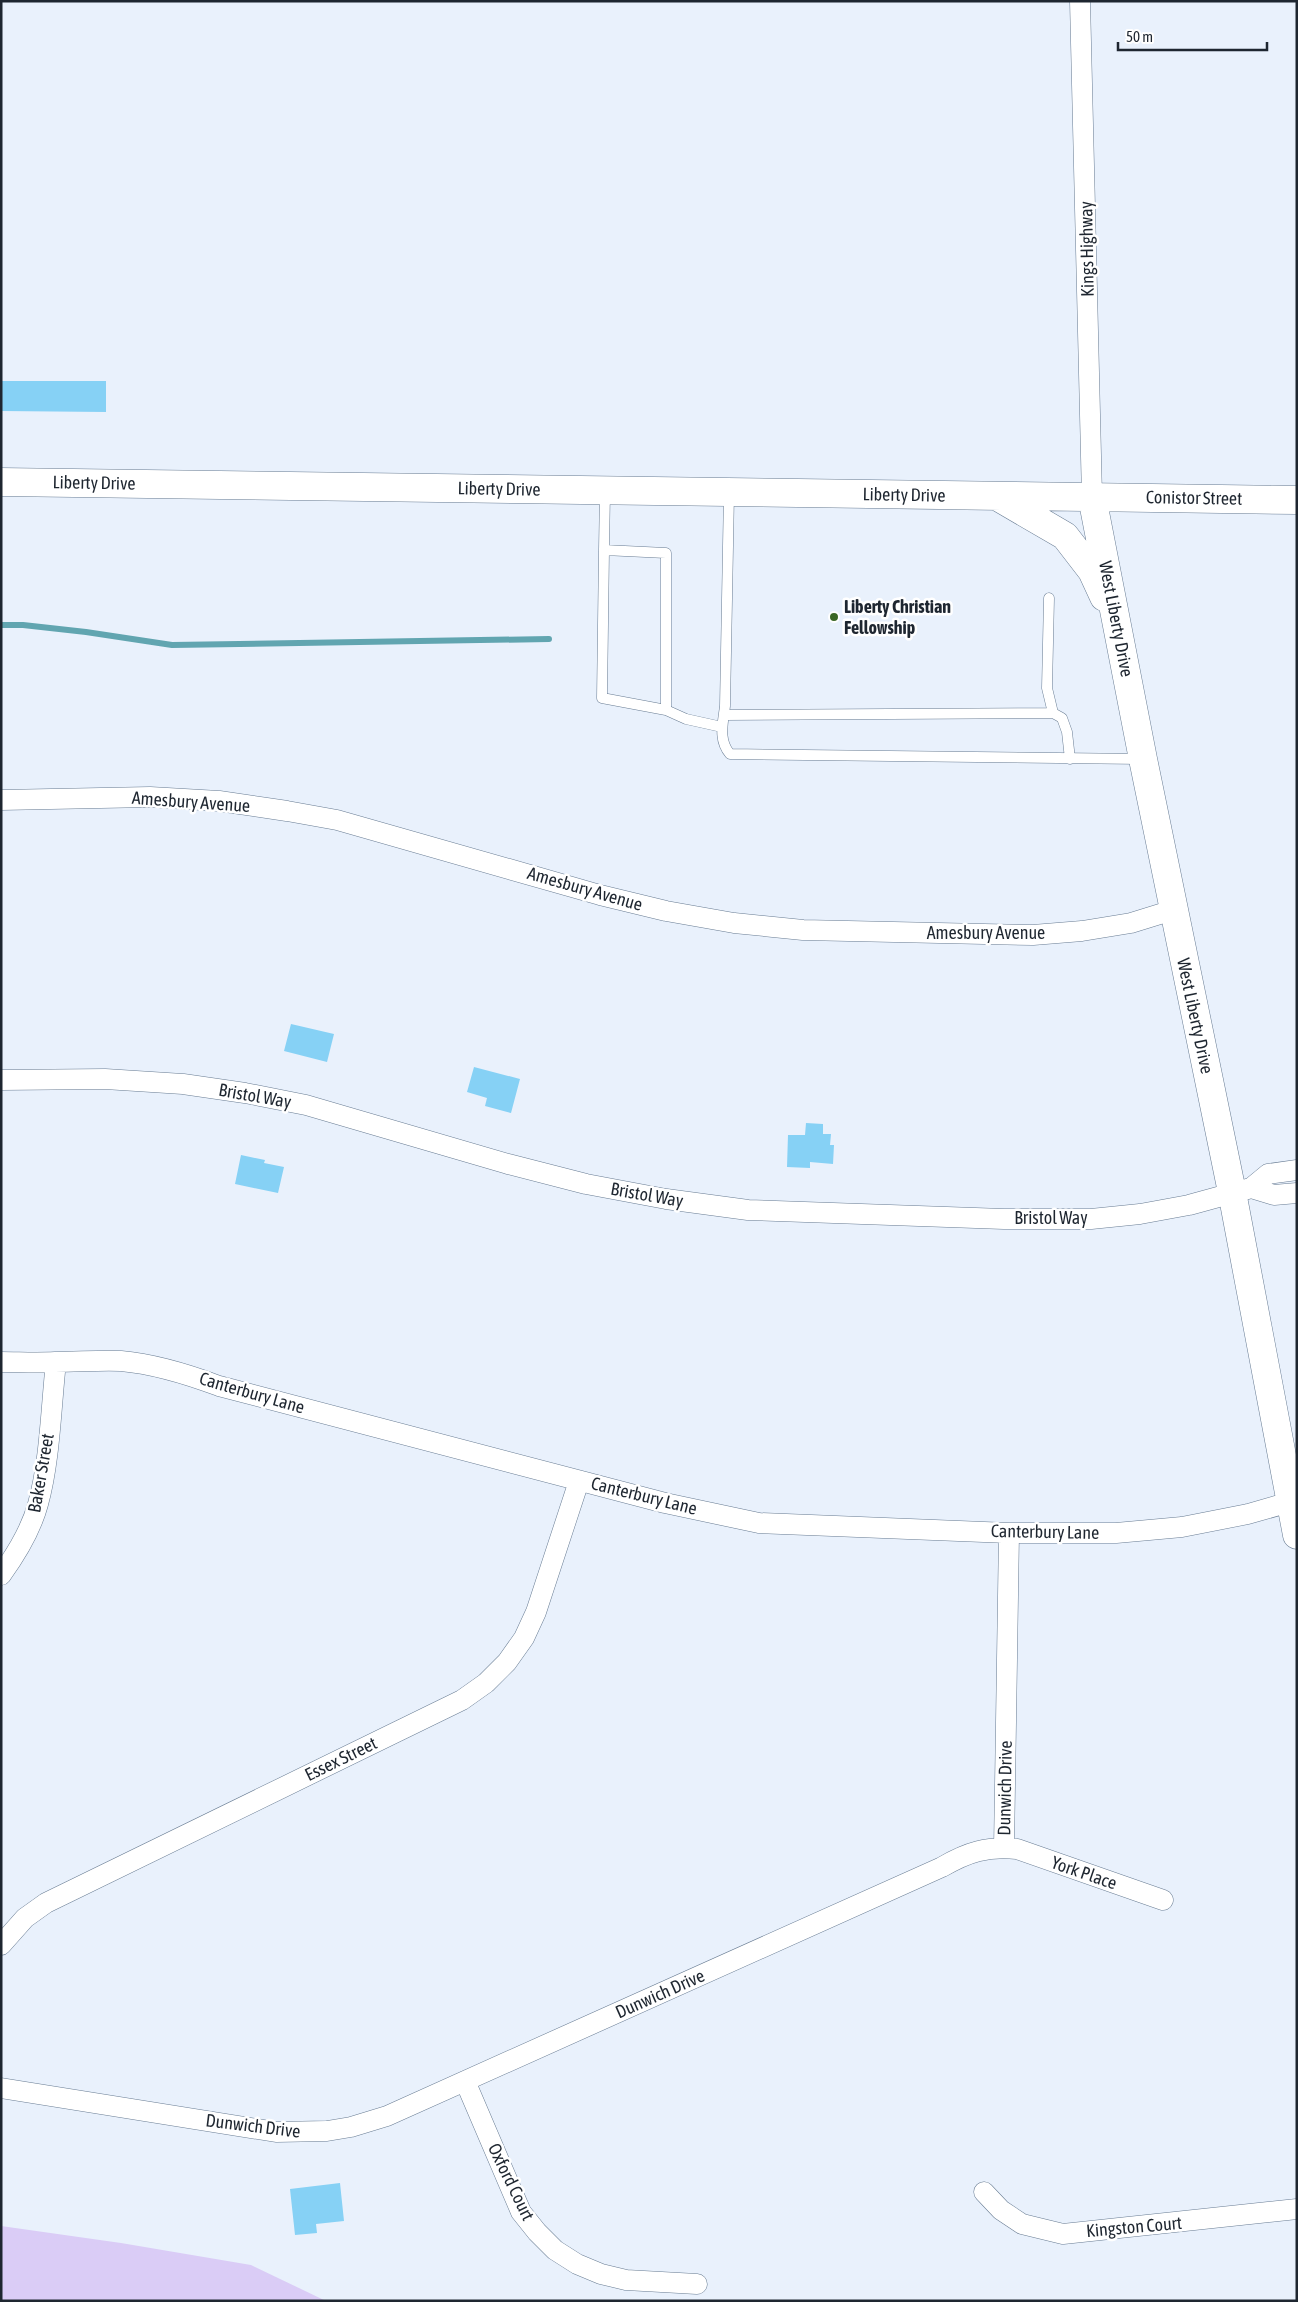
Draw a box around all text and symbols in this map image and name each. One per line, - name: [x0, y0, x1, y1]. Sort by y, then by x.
- scale bar: [1118, 20, 1267, 52]
- text: 50 m: [1126, 28, 1153, 45]
- street label: Kings Highway: [1075, 201, 1098, 297]
- street label: Liberty Drive: [52, 471, 136, 494]
- street label: Liberty Drive: [457, 477, 541, 500]
- street label: Liberty Drive: [862, 483, 946, 506]
- street label: Conistor Street: [1146, 486, 1242, 509]
- street label: West Liberty Drive: [1095, 559, 1138, 679]
- place label: Liberty Christian Fellowship: [844, 596, 951, 638]
- marker: Liberty Christian Fellowship: [828, 611, 840, 623]
- street label: Amesbury Avenue: [131, 787, 251, 816]
- street label: Amesbury Avenue: [525, 862, 645, 915]
- street label: Amesbury Avenue: [927, 922, 1045, 943]
- street label: West Liberty Drive: [1173, 956, 1218, 1076]
- street label: Bristol Way: [217, 1079, 293, 1112]
- street label: Bristol Way: [609, 1178, 685, 1211]
- street label: Bristol Way: [1014, 1207, 1088, 1228]
- street label: Canterbury Lane: [197, 1367, 307, 1418]
- street label: Baker Street: [23, 1432, 58, 1514]
- street label: Canterbury Lane: [589, 1472, 699, 1519]
- street label: Canterbury Lane: [991, 1520, 1099, 1543]
- street label: Essex Street: [301, 1732, 380, 1785]
- street label: Dunwich Drive: [993, 1740, 1016, 1836]
- street label: York Place: [1049, 1852, 1120, 1894]
- street label: Dunwich Drive: [612, 1965, 708, 2022]
- street label: Dunwich Drive: [205, 2109, 302, 2142]
- street label: Oxford Court: [484, 2140, 539, 2224]
- street label: Kingston Court: [1085, 2212, 1183, 2241]

